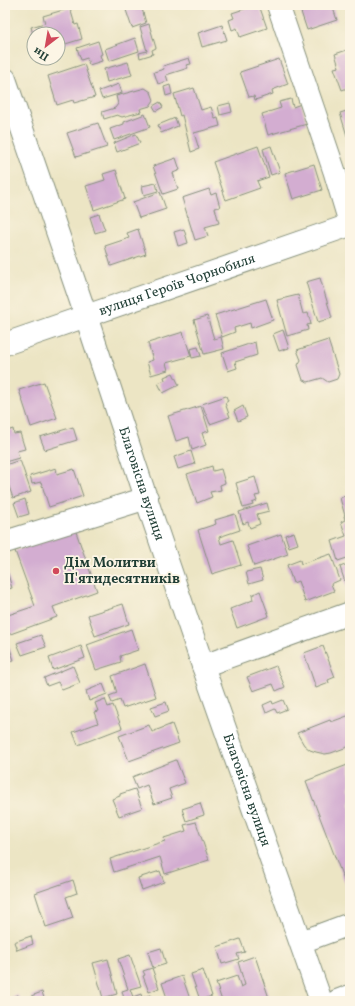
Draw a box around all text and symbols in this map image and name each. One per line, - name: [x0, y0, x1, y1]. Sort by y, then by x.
- north arrow: [26, 26, 66, 66]
- text: Пн: [31, 43, 52, 64]
- street label: вулиця Героїв Чорнобиля: [96, 249, 258, 320]
- street label: Благовісна вулиця: [114, 424, 169, 543]
- place label: Дім Молитви П'ятидесятників: [64, 554, 180, 589]
- marker: Дім Молитви П'ятидесятників: [51, 566, 61, 576]
- street label: Благовісна вулиця: [218, 731, 275, 849]

